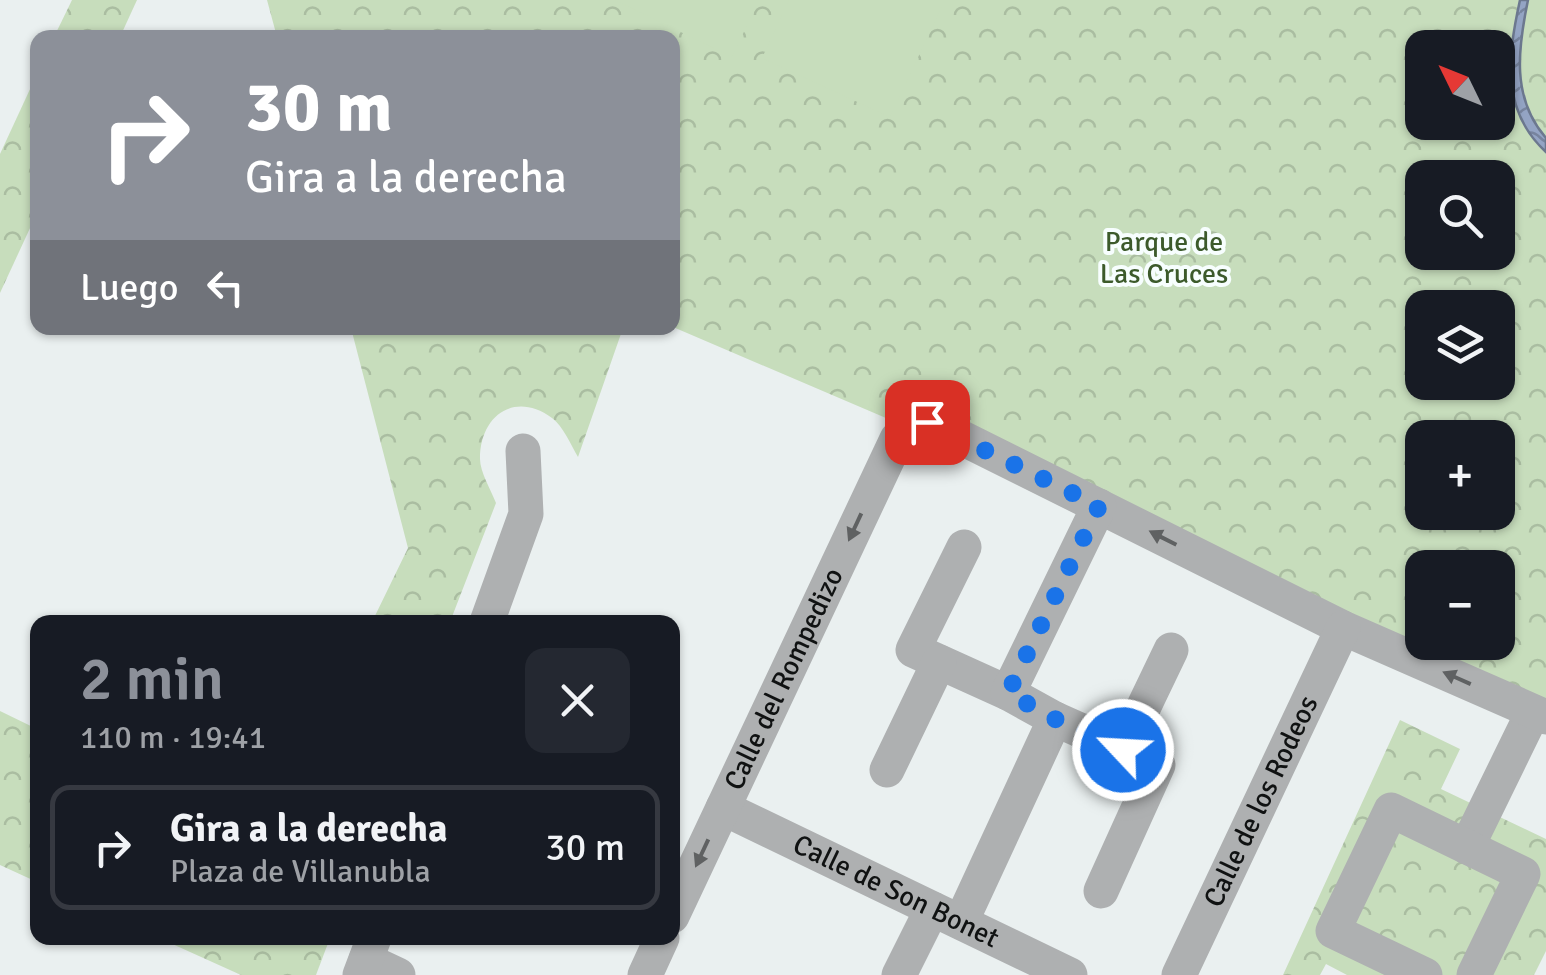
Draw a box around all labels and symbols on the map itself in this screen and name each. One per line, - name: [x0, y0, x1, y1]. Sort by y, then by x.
- north arrow: [1405, 30, 1515, 140]
- park label: Parque de Las Cruces: [1100, 225, 1228, 291]
- pin: [885, 380, 970, 465]
- one-way arrow: [847, 513, 864, 542]
- one-way arrow: [1149, 530, 1178, 547]
- street label: Calle del Rompedizo: [717, 563, 851, 795]
- one-way arrow: [1442, 670, 1472, 686]
- street label: Calle de los Rodeos: [1197, 690, 1325, 912]
- position arrow: [1071, 698, 1175, 802]
- street label: Calle de Son Bonet: [788, 827, 1005, 955]
- one-way arrow: [694, 838, 710, 868]

